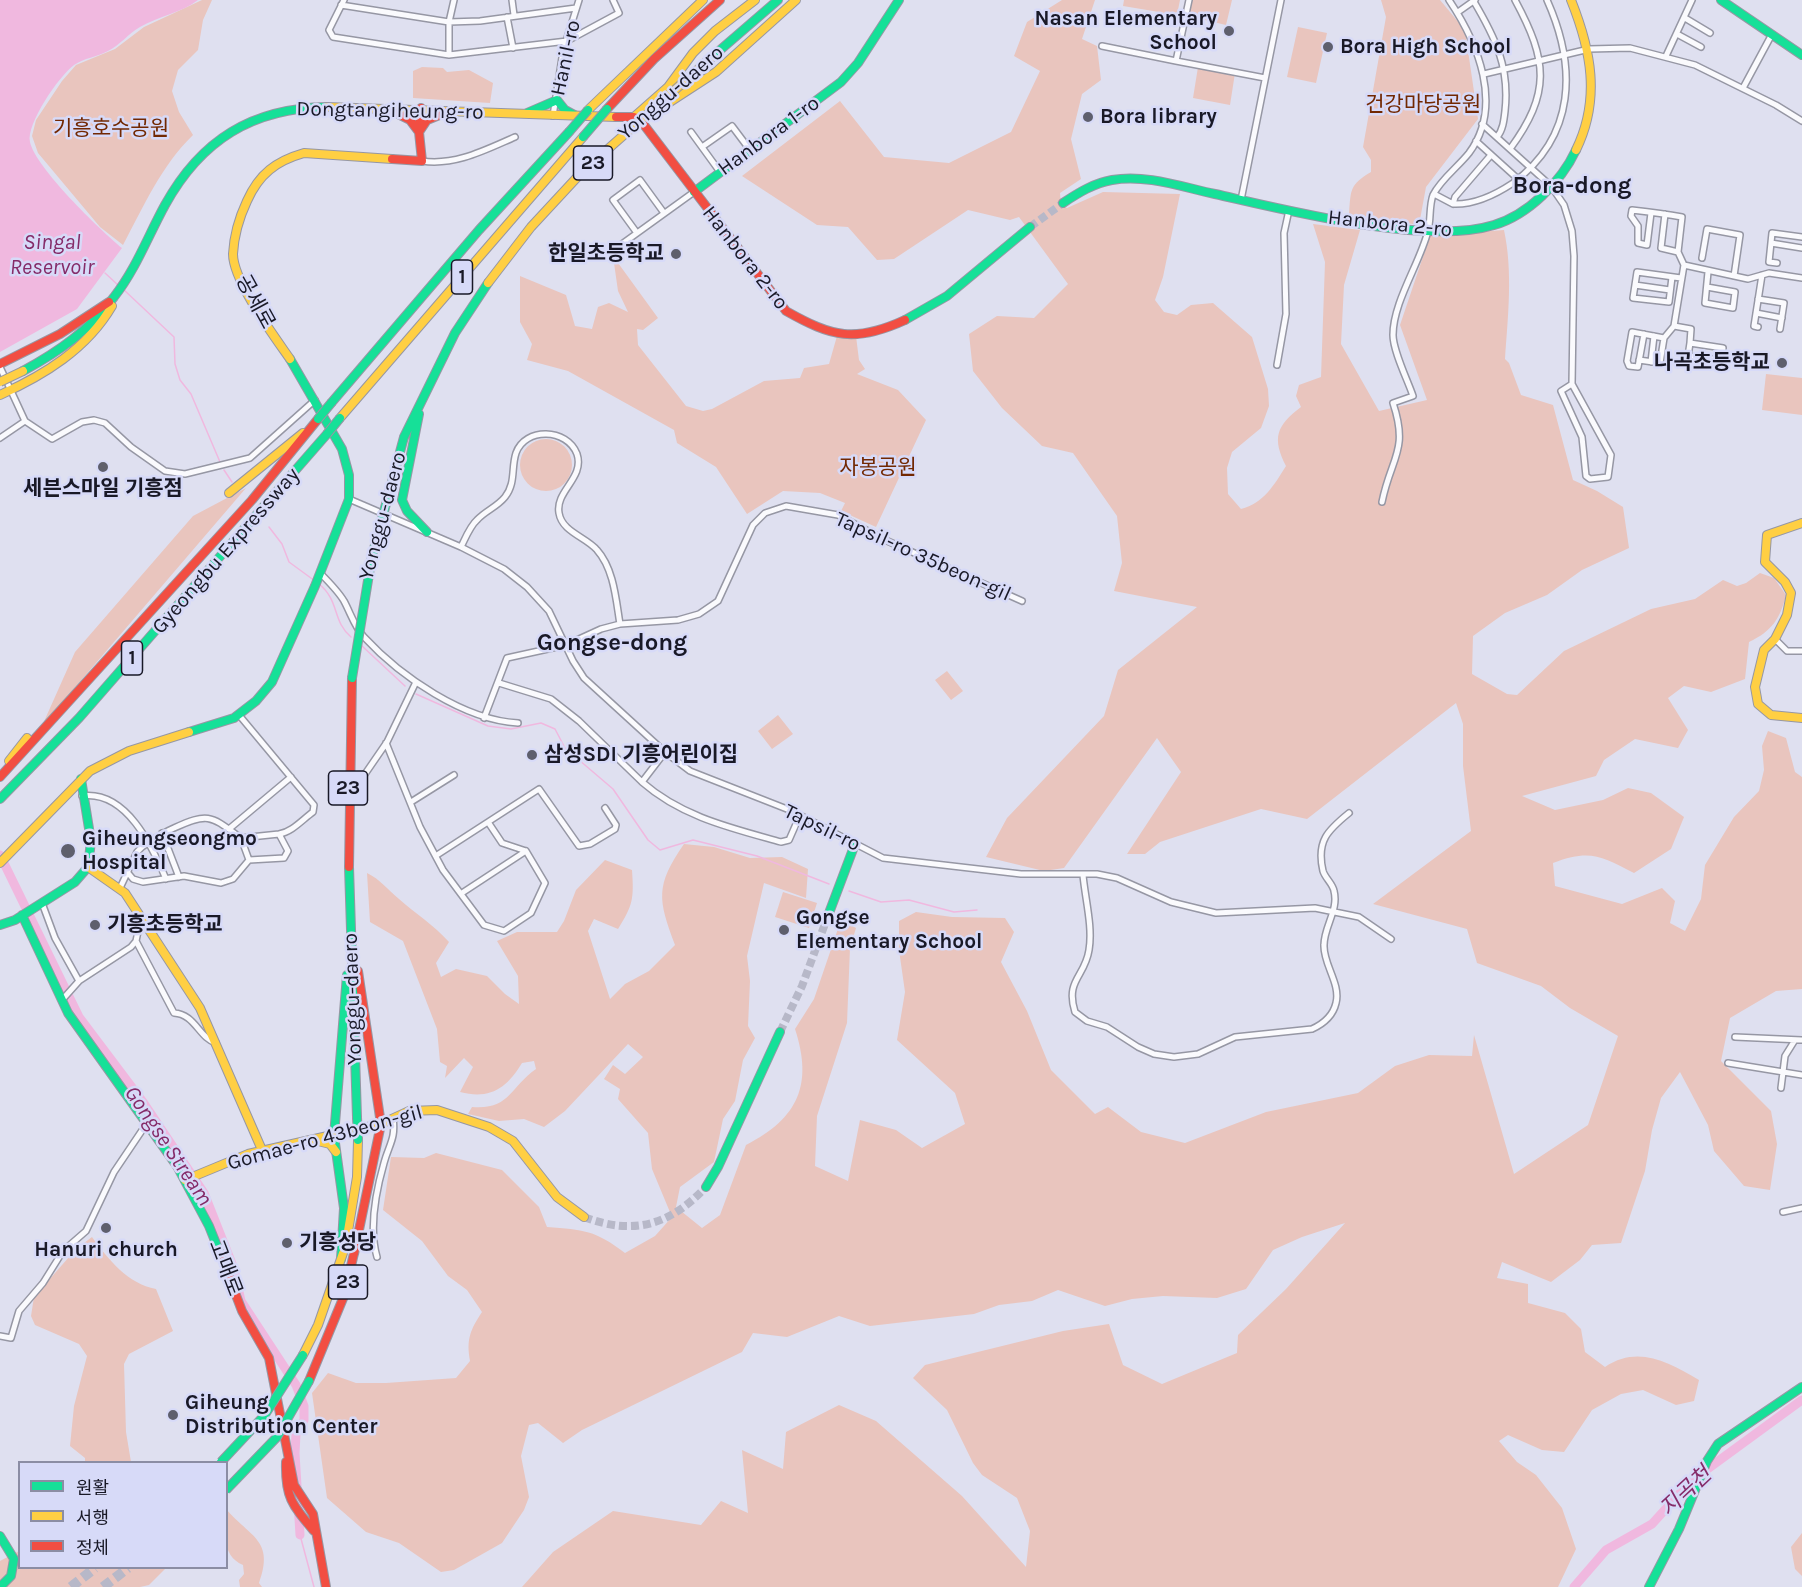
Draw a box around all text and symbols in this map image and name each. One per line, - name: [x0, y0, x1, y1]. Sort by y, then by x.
- place label: Nasan Elementary School: [1035, 6, 1217, 56]
- street label: Hanil-ro: [546, 18, 586, 98]
- marker: Nasan Elementary School: [1222, 24, 1236, 38]
- place label: Bora High School: [1340, 34, 1511, 60]
- street label: Yonggu-daero: [613, 40, 729, 146]
- marker: Bora High School: [1321, 40, 1335, 54]
- street label: Hanbora 1-ro: [713, 91, 825, 181]
- park label: 건강마당공원: [1365, 92, 1481, 118]
- street label: Dongtangiheung-ro: [296, 97, 484, 125]
- place label: Bora library: [1100, 104, 1217, 130]
- marker: Bora library: [1081, 110, 1095, 124]
- park label: 기흥호수공원: [53, 116, 169, 142]
- road number: 23: [574, 146, 612, 180]
- district label: Bora-dong: [1513, 172, 1631, 200]
- street label: Hanbora 2-ro: [697, 201, 793, 315]
- street label: Hanbora 2-ro: [1327, 205, 1453, 243]
- water label: Singal Reservoir: [10, 230, 94, 282]
- place label: 한일초등학교: [548, 241, 664, 267]
- marker: 한일초등학교: [669, 247, 683, 261]
- road number: 1: [452, 260, 472, 294]
- street label: 공세로: [230, 271, 280, 333]
- place label: 나곡초등학교: [1654, 350, 1770, 376]
- marker: 나곡초등학교: [1775, 356, 1789, 370]
- street label: Yonggu-daero: [354, 449, 412, 583]
- park label: 자봉공원: [839, 455, 917, 481]
- marker: 세븐스마일 기흥점: [96, 460, 110, 474]
- street label: Gyeongbu Expressway: [147, 463, 305, 639]
- place label: 세븐스마일 기흥점: [23, 476, 183, 502]
- street label: Tapsil-ro 35beon-gil: [831, 507, 1015, 607]
- district label: Gongse-dong: [537, 629, 687, 657]
- road number: 1: [122, 641, 142, 675]
- place label: 삼성SDI 기흥어린이집: [544, 742, 738, 768]
- marker: 삼성SDI 기흥어린이집: [525, 748, 539, 762]
- road number: 23: [328, 771, 368, 805]
- street label: Tapsil-ro: [780, 799, 864, 857]
- place label: Giheungseongmo Hospital: [82, 826, 257, 876]
- marker: Giheungseongmo Hospital: [59, 842, 77, 860]
- place label: Gongse Elementary School: [796, 905, 982, 955]
- place label: 기흥초등학교: [107, 912, 223, 938]
- marker: 기흥초등학교: [88, 918, 102, 932]
- marker: Gongse Elementary School: [777, 923, 791, 937]
- street label: Yonggu-daero: [338, 933, 368, 1065]
- water label: Gongse Stream: [118, 1081, 218, 1211]
- street label: Gomae-ro 43beon-gil: [225, 1100, 425, 1176]
- marker: Hanuri church: [99, 1221, 113, 1235]
- place label: 기흥성당: [299, 1230, 376, 1256]
- street label: 고매로: [203, 1236, 247, 1300]
- marker: 기흥성당: [280, 1236, 294, 1250]
- place label: Hanuri church: [34, 1237, 178, 1263]
- road number: 23: [328, 1265, 368, 1299]
- place label: Giheung Distribution Center: [185, 1390, 377, 1440]
- marker: Giheung Distribution Center: [166, 1408, 180, 1422]
- legend: [18, 1461, 228, 1569]
- water label: 지곡천: [1655, 1462, 1717, 1522]
- text: 원활: [76, 1477, 109, 1499]
- text: 서행: [76, 1507, 109, 1529]
- text: 정체: [76, 1537, 109, 1559]

